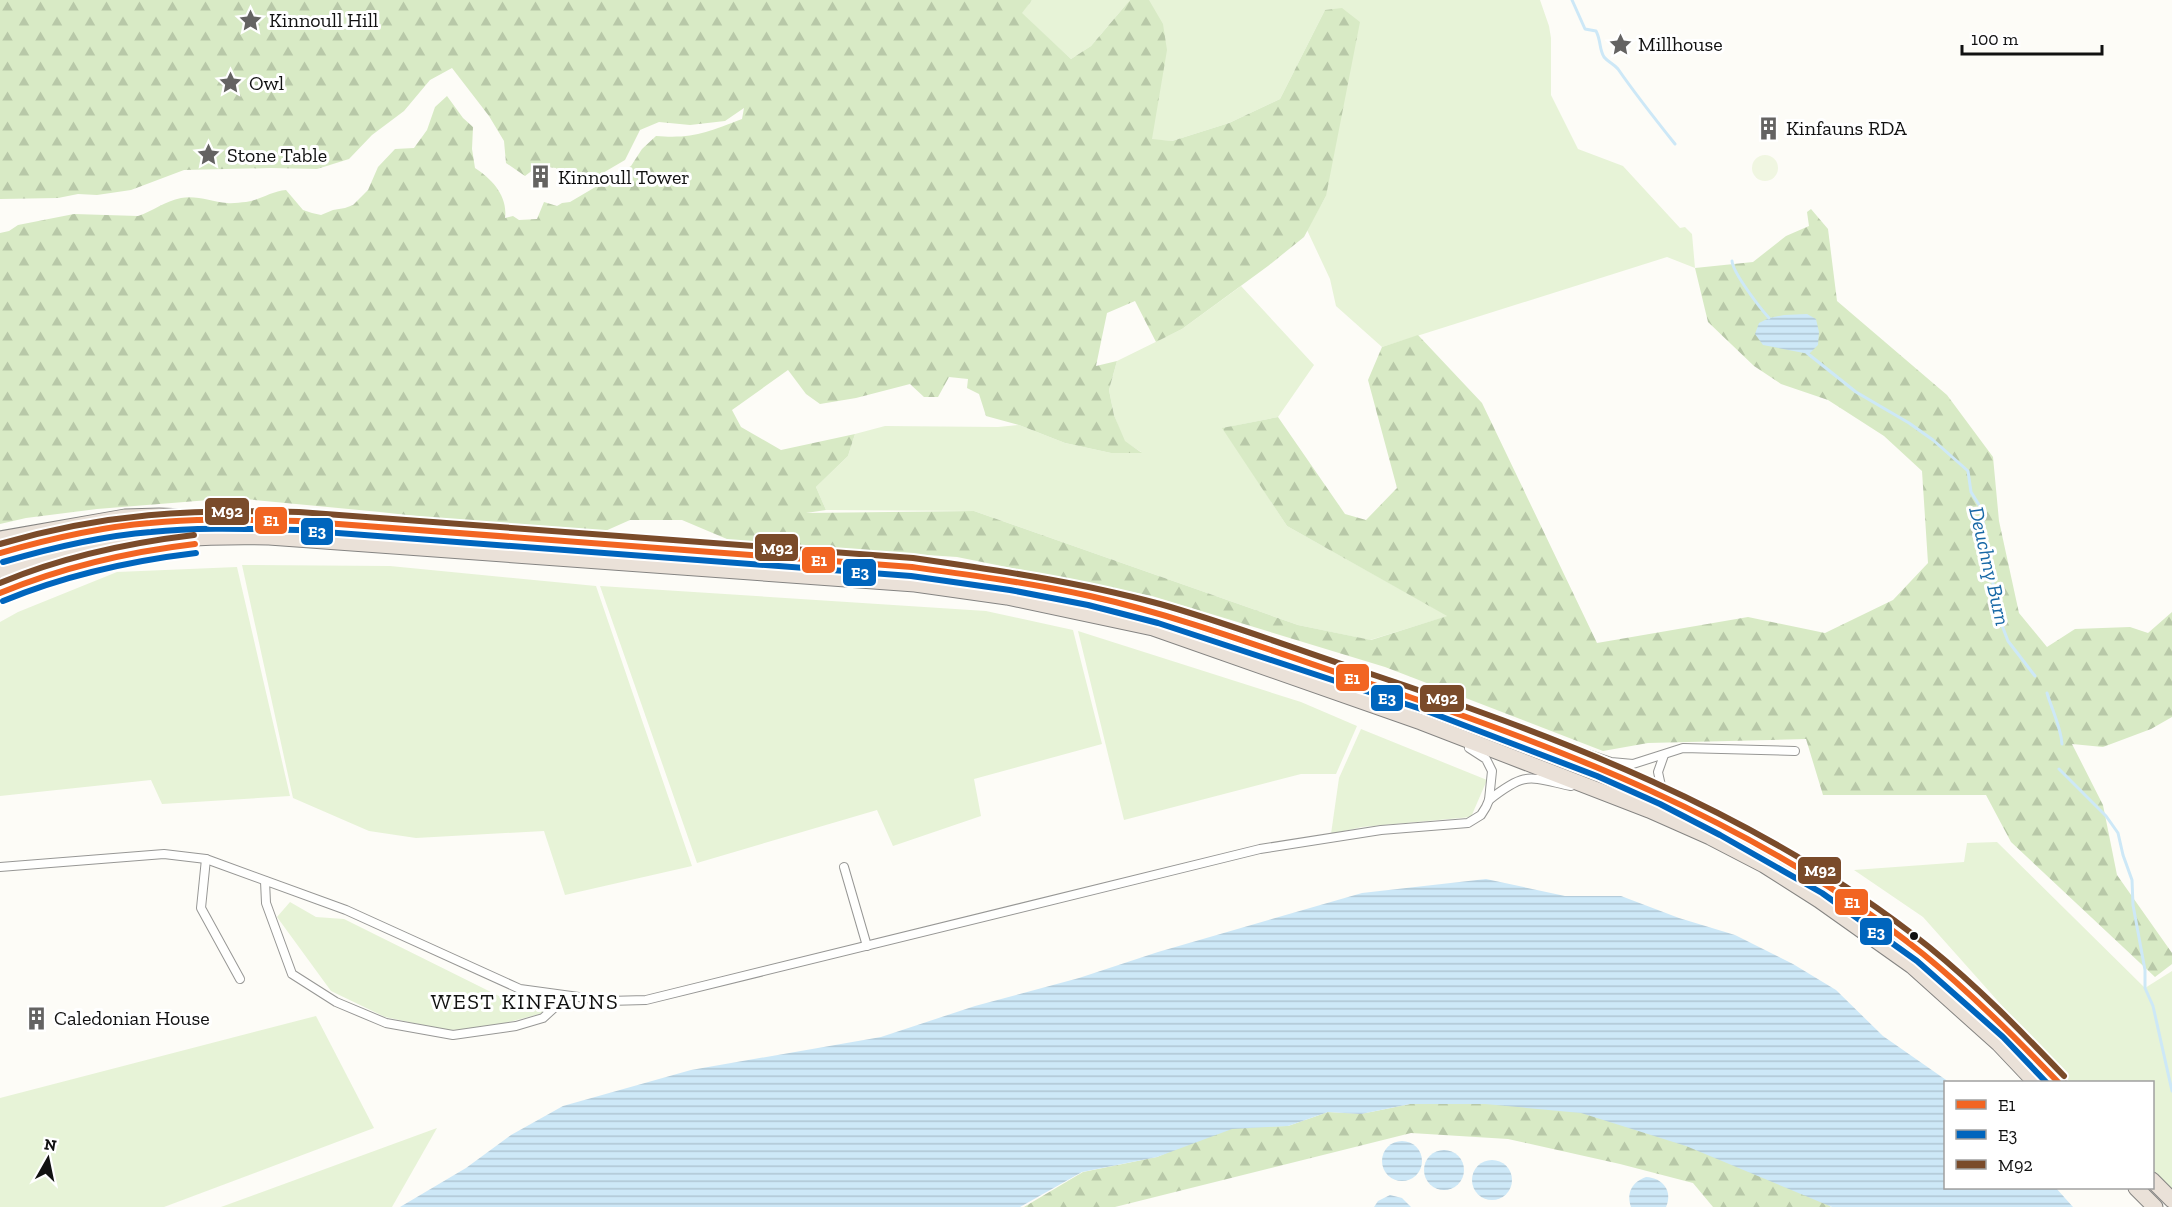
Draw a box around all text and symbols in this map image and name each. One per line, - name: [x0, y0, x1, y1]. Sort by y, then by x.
- place icon: Kinnoull Hill: [238, 7, 264, 33]
- place label: Kinnoull Hill: [269, 8, 378, 32]
- scale bar: [1962, 18, 2102, 56]
- text: 100 m: [1971, 28, 2019, 50]
- place icon: Millhouse: [1607, 31, 1633, 57]
- place label: Millhouse: [1638, 32, 1723, 56]
- place icon: Owl: [218, 70, 244, 96]
- place label: Owl: [249, 71, 284, 95]
- building icon: Kinfauns RDA: [1755, 115, 1781, 141]
- place label: Kinfauns RDA: [1786, 116, 1908, 140]
- place icon: Stone Table: [196, 142, 222, 168]
- place label: Stone Table: [227, 143, 327, 167]
- building icon: Kinnoull Tower: [527, 164, 553, 190]
- place label: Kinnoull Tower: [558, 165, 690, 189]
- line badge: M92: [204, 497, 250, 526]
- text: M92: [211, 502, 243, 521]
- water label: Deuchny Burn: [1964, 504, 2016, 628]
- line badge: E1: [254, 506, 288, 535]
- text: E1: [263, 511, 280, 530]
- line badge: E3: [300, 517, 334, 546]
- text: E3: [308, 522, 326, 541]
- line badge: M92: [754, 533, 799, 562]
- text: M92: [761, 539, 793, 558]
- line badge: E1: [801, 546, 836, 574]
- text: E1: [811, 551, 828, 570]
- line badge: E3: [842, 558, 877, 587]
- text: E3: [851, 563, 869, 582]
- line badge: E1: [1335, 663, 1370, 692]
- text: E1: [1344, 669, 1361, 688]
- line badge: E3: [1370, 684, 1404, 712]
- line badge: M92: [1419, 684, 1465, 713]
- text: E3: [1378, 689, 1396, 708]
- text: M92: [1426, 689, 1458, 708]
- line badge: M92: [1797, 856, 1842, 885]
- text: M92: [1804, 861, 1836, 880]
- line badge: E1: [1834, 888, 1869, 916]
- text: E1: [1844, 893, 1861, 912]
- line badge: E3: [1859, 917, 1893, 946]
- text: E3: [1867, 923, 1885, 942]
- unlabelled marker: [1908, 930, 1920, 942]
- district label: WEST KINFAUNS: [431, 988, 619, 1015]
- building icon: Caledonian House: [23, 1005, 49, 1031]
- place label: Caledonian House: [54, 1006, 210, 1030]
- legend: [1944, 1081, 2154, 1189]
- text: E1: [1998, 1094, 2016, 1116]
- text: E3: [1998, 1124, 2018, 1146]
- north arrow: [18, 1129, 78, 1189]
- text: N: [43, 1134, 58, 1155]
- text: M92: [1998, 1154, 2033, 1176]

